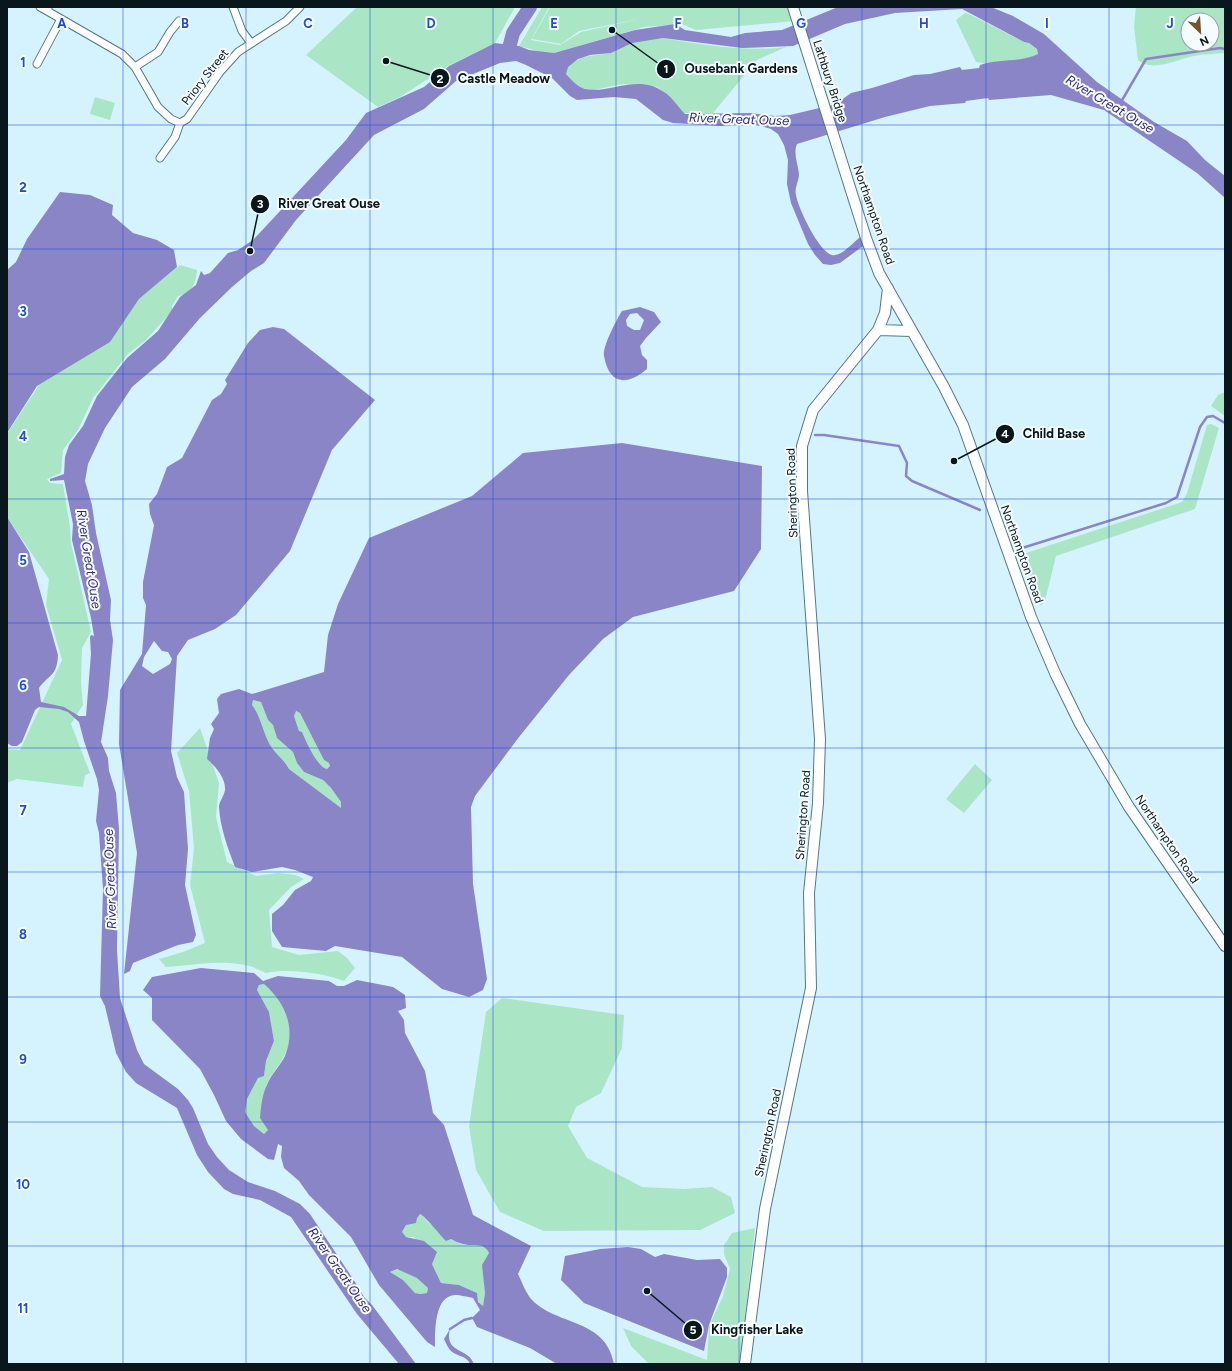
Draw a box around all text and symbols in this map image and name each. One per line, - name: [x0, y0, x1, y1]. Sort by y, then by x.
- north arrow: [1180, 12, 1220, 52]
- text: A: [57, 16, 67, 31]
- text: B: [181, 16, 189, 31]
- text: C: [303, 16, 313, 31]
- text: D: [426, 16, 436, 31]
- text: E: [550, 16, 558, 31]
- text: F: [674, 16, 682, 31]
- text: G: [796, 16, 806, 31]
- text: H: [919, 16, 929, 31]
- text: I: [1045, 16, 1049, 31]
- text: J: [1166, 16, 1174, 31]
- text: N: [1197, 33, 1211, 48]
- street label: Lathbury Bridge: [810, 38, 850, 124]
- street label: Priory Street: [179, 46, 232, 108]
- text: 1: [20, 55, 26, 70]
- callout: Ousebank Gardens: [656, 56, 805, 81]
- text: Ousebank Gardens: [685, 61, 797, 76]
- text: 1: [663, 62, 669, 76]
- callout: Castle Meadow: [430, 66, 558, 91]
- text: Castle Meadow: [458, 71, 550, 86]
- text: 2: [437, 72, 444, 86]
- water label: River Great Ouse: [1063, 72, 1157, 136]
- water label: River Great Ouse: [689, 110, 789, 128]
- street label: Northampton Road: [850, 164, 898, 266]
- text: 2: [19, 180, 27, 195]
- callout: River Great Ouse: [250, 191, 388, 216]
- text: River Great Ouse: [278, 196, 380, 211]
- text: 3: [257, 197, 264, 211]
- text: 3: [19, 304, 27, 319]
- callout: Child Base: [995, 421, 1093, 446]
- text: Child Base: [1023, 426, 1085, 441]
- text: 4: [1001, 427, 1009, 441]
- text: 4: [19, 429, 27, 444]
- street label: Sherington Road: [783, 448, 801, 538]
- street label: Northampton Road: [998, 503, 1046, 605]
- water label: River Great Ouse: [74, 508, 104, 610]
- text: 5: [19, 553, 27, 568]
- text: 6: [19, 678, 27, 693]
- street label: Sherington Road: [793, 770, 813, 860]
- street label: Northampton Road: [1132, 792, 1202, 886]
- text: 7: [19, 803, 27, 818]
- water label: River Great Ouse: [101, 829, 119, 929]
- text: 8: [19, 927, 27, 942]
- text: 9: [19, 1052, 27, 1067]
- street label: Sherington Road: [752, 1088, 784, 1178]
- text: 10: [16, 1177, 30, 1192]
- water label: River Great Ouse: [305, 1225, 375, 1315]
- text: 11: [18, 1301, 28, 1316]
- callout: Kingfisher Lake: [683, 1317, 811, 1342]
- text: Kingfisher Lake: [711, 1322, 803, 1337]
- text: 5: [690, 1323, 697, 1337]

